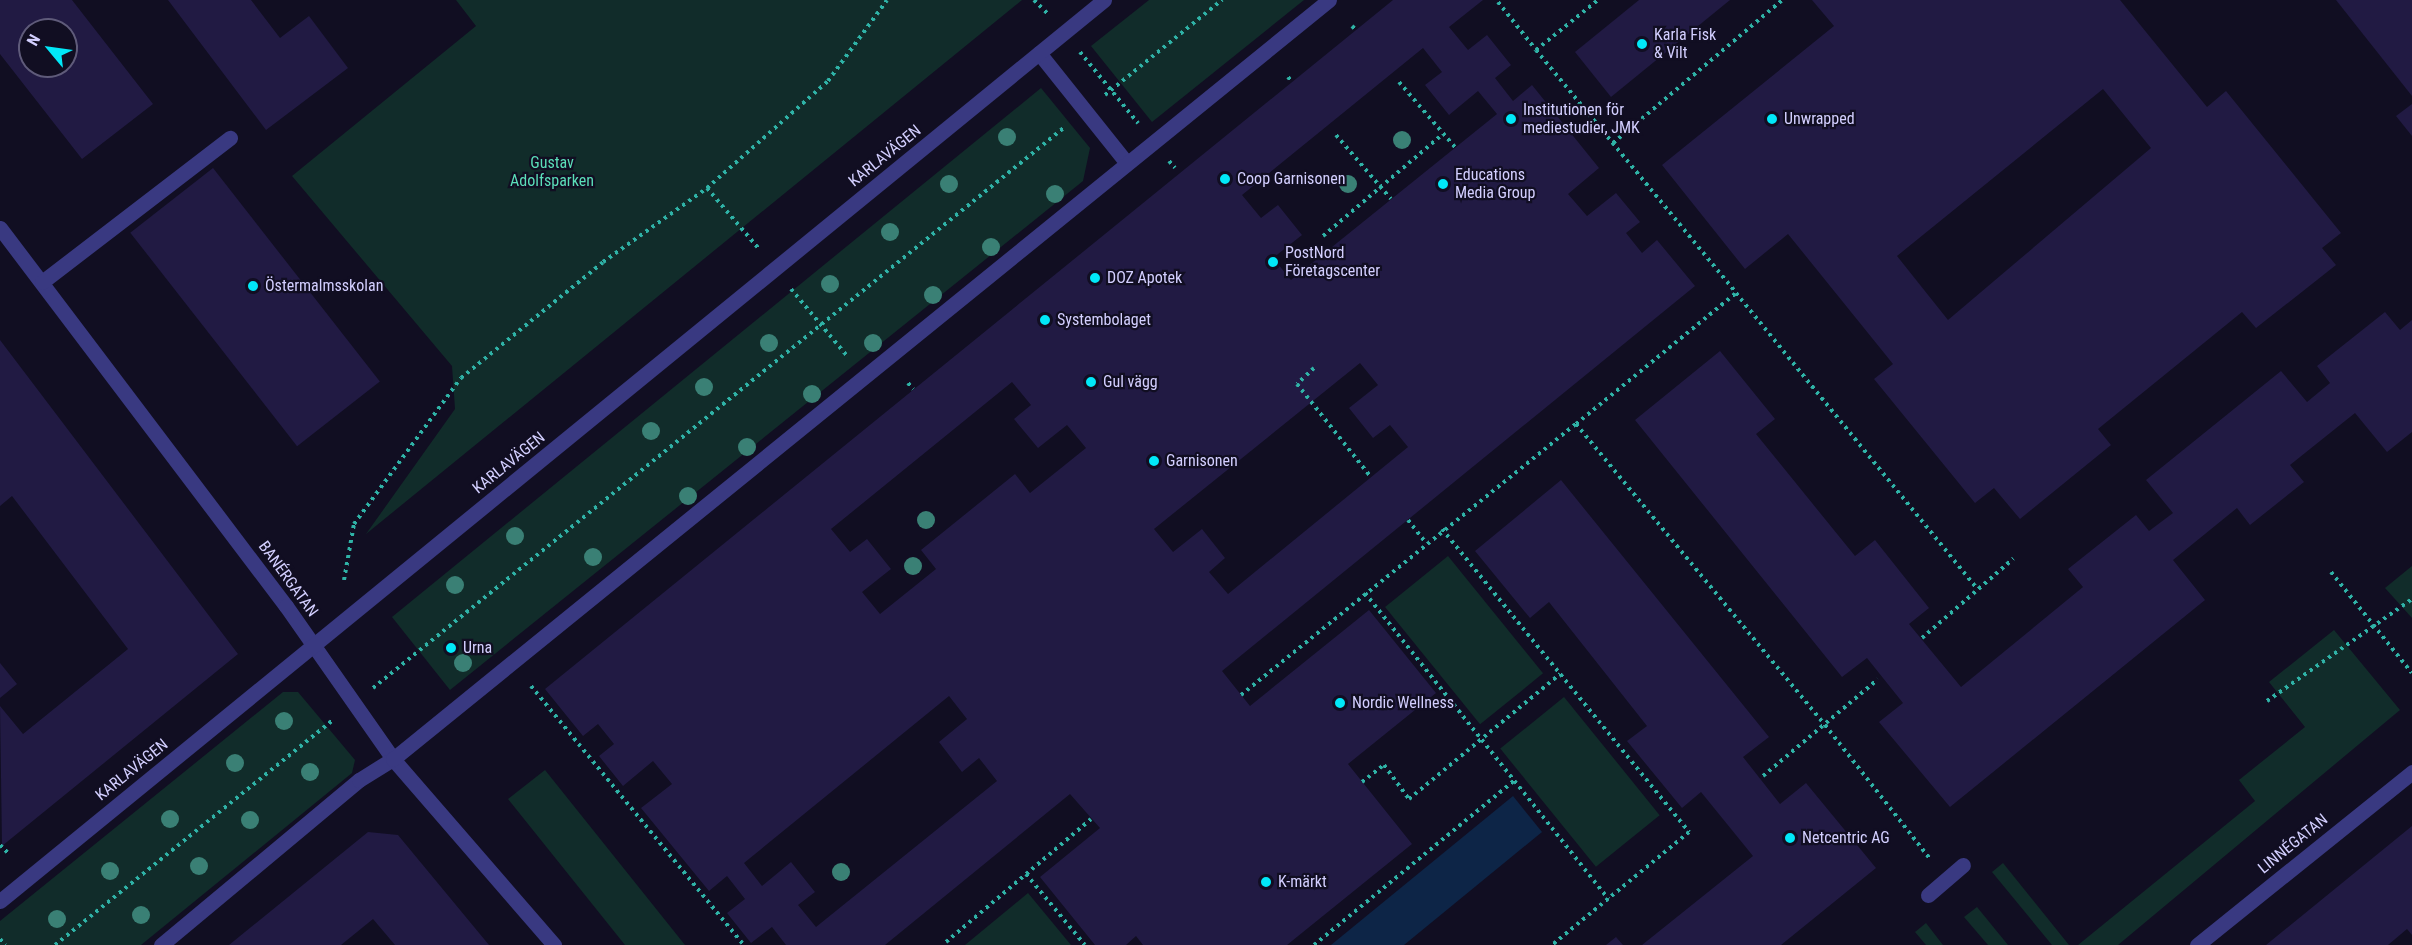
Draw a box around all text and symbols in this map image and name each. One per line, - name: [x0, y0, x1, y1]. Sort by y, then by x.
- north arrow: [18, 18, 78, 78]
- place label: Karla Fisk & Vilt: [1654, 25, 1716, 63]
- text: N: [23, 31, 44, 49]
- marker: Karla Fisk & Vilt: [1635, 37, 1649, 51]
- place label: Institutionen för mediestudier, JMK: [1523, 100, 1640, 138]
- place label: Unwrapped: [1784, 109, 1855, 129]
- marker: Institutionen för mediestudier, JMK: [1504, 112, 1518, 126]
- marker: Unwrapped: [1765, 112, 1779, 126]
- street label: KARLAVÄGEN: [845, 121, 925, 191]
- park label: Gustav Adolfsparken: [510, 153, 594, 191]
- place label: Educations Media Group: [1455, 165, 1535, 203]
- place label: Coop Garnisonen: [1237, 169, 1345, 189]
- marker: Coop Garnisonen: [1218, 172, 1232, 186]
- marker: Educations Media Group: [1436, 177, 1450, 191]
- place label: PostNord Företagscenter: [1285, 243, 1380, 281]
- marker: PostNord Företagscenter: [1266, 255, 1280, 269]
- place label: DOZ Apotek: [1107, 268, 1182, 288]
- marker: DOZ Apotek: [1088, 271, 1102, 285]
- place label: Östermalmsskolan: [265, 276, 383, 296]
- marker: Östermalmsskolan: [246, 279, 260, 293]
- place label: Systembolaget: [1057, 310, 1151, 330]
- marker: Systembolaget: [1038, 313, 1052, 327]
- place label: Gul vägg: [1103, 372, 1158, 392]
- marker: Gul vägg: [1084, 375, 1098, 389]
- street label: KARLAVÄGEN: [469, 428, 549, 498]
- place label: Garnisonen: [1166, 451, 1238, 471]
- marker: Garnisonen: [1147, 454, 1161, 468]
- street label: BANÉRGATAN: [254, 537, 322, 621]
- place label: Urna: [463, 638, 492, 658]
- marker: Urna: [444, 641, 458, 655]
- place label: Nordic Wellness: [1352, 693, 1454, 713]
- marker: Nordic Wellness: [1333, 696, 1347, 710]
- street label: KARLAVÄGEN: [92, 735, 172, 805]
- street label: LINNÉGATAN: [2254, 810, 2332, 878]
- place label: Netcentric AG: [1802, 828, 1890, 848]
- marker: Netcentric AG: [1783, 831, 1797, 845]
- place label: K-märkt: [1278, 872, 1327, 892]
- marker: K-märkt: [1259, 875, 1273, 889]

